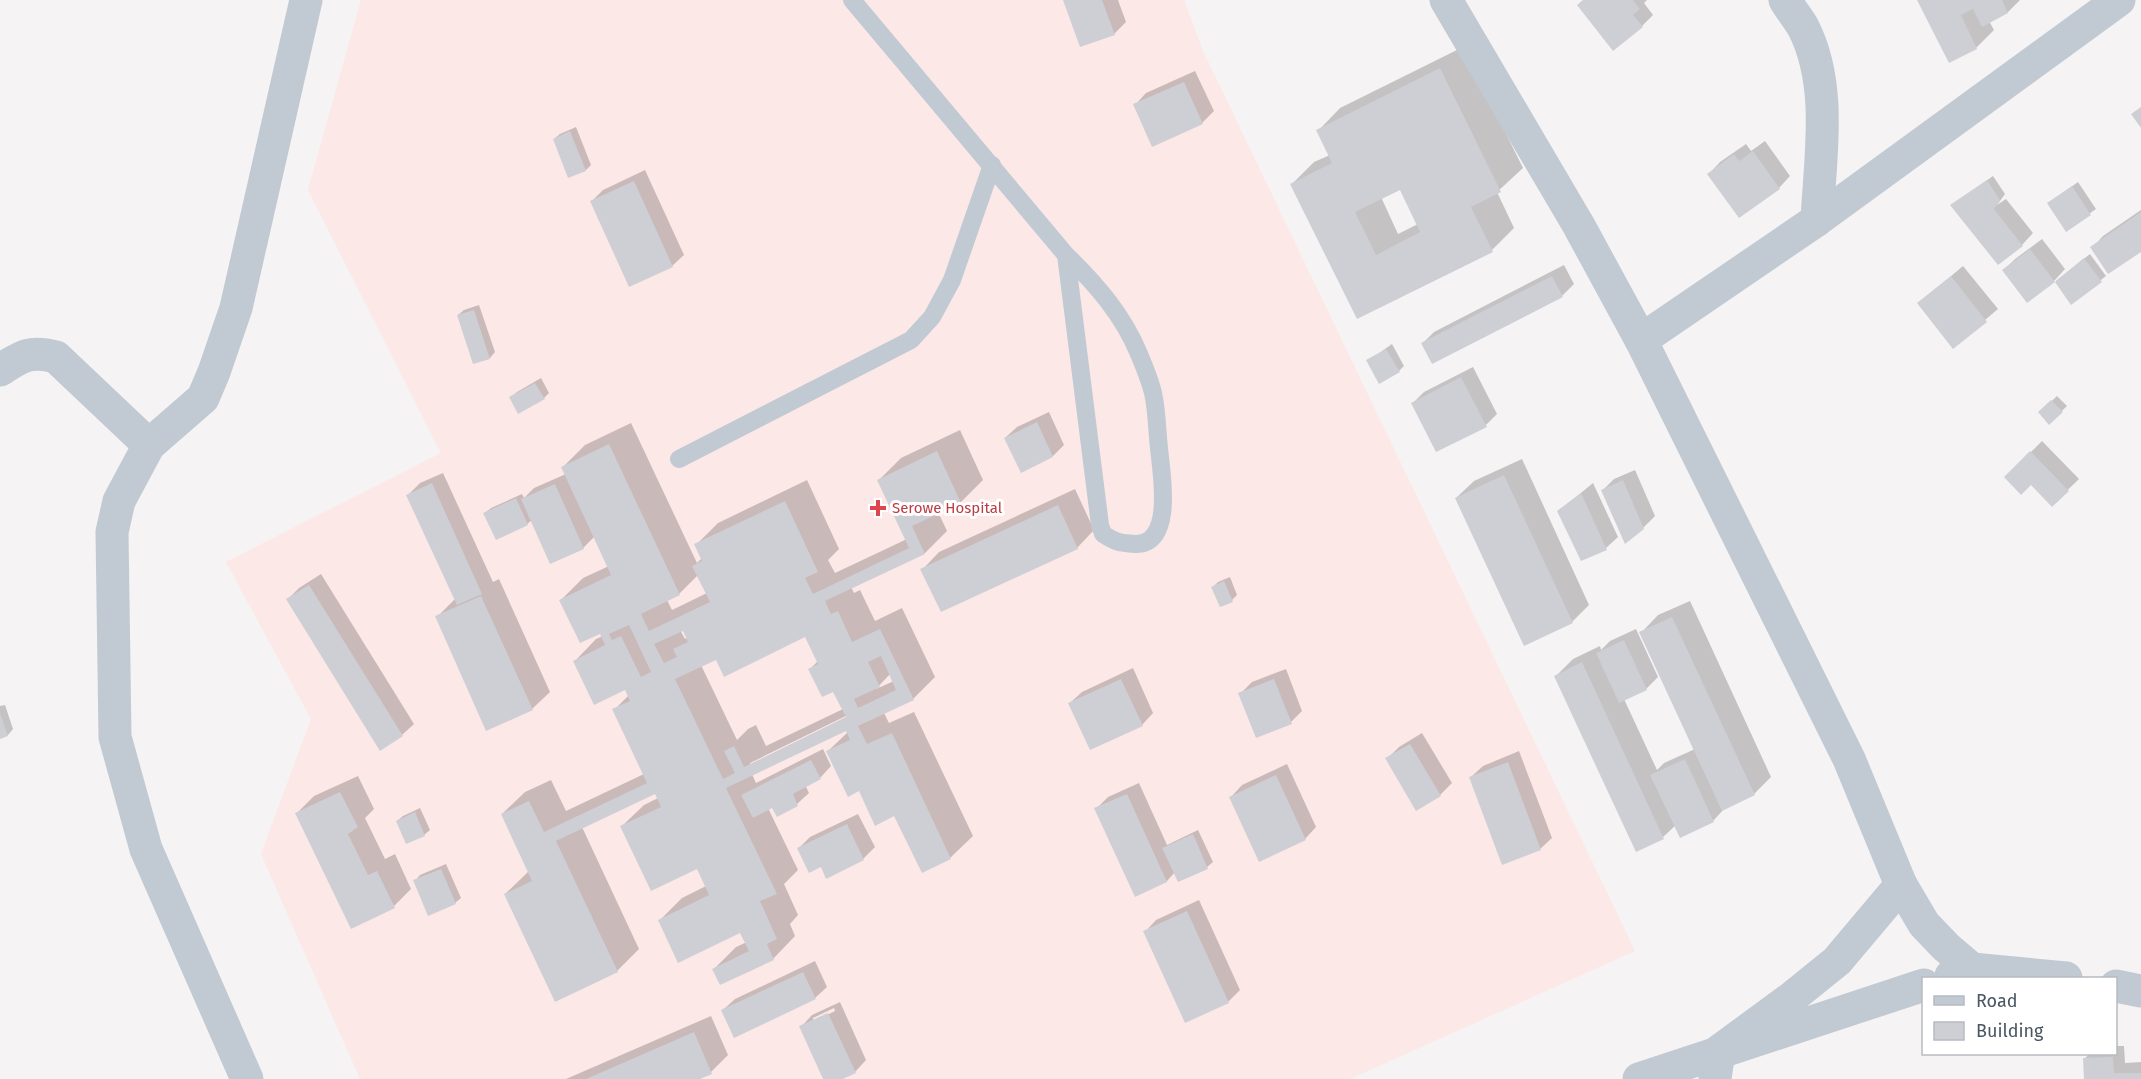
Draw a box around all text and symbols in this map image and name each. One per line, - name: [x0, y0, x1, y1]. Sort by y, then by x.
- marker: Serowe Hospital: [869, 499, 887, 517]
- place label: Serowe Hospital: [892, 499, 1003, 517]
- legend: [1922, 977, 2117, 1055]
- text: Road: [1976, 990, 2018, 1012]
- text: Building: [1976, 1020, 2044, 1042]

